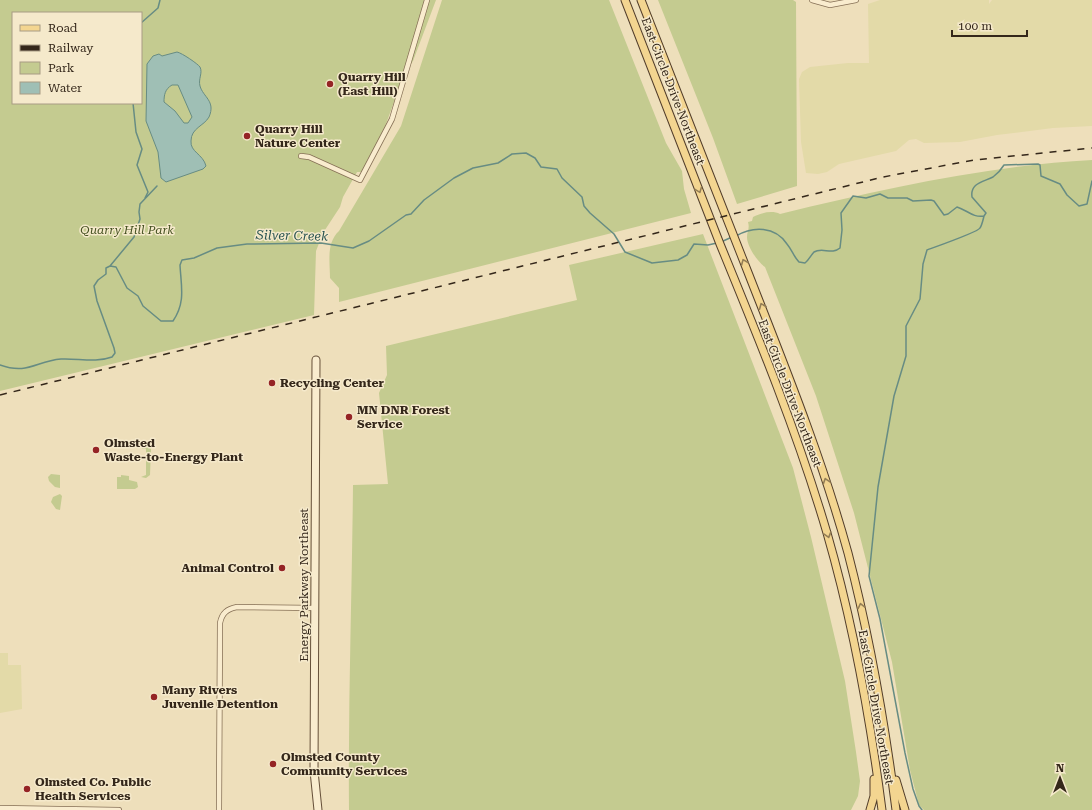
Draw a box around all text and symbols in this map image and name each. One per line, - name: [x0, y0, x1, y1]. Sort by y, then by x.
- legend: [12, 12, 142, 104]
- scale bar: [952, 12, 1027, 38]
- street label: East Circle Drive Northeast: [638, 15, 708, 167]
- text: 100 m: [958, 19, 992, 33]
- text: Road: [48, 21, 78, 35]
- text: Railway: [48, 41, 94, 55]
- text: Park: [48, 61, 75, 75]
- place label: Quarry Hill (East Hill): [338, 70, 406, 98]
- marker: Quarry Hill (East Hill): [325, 79, 335, 89]
- text: Water: [48, 81, 82, 95]
- place label: Quarry Hill Nature Center: [255, 122, 341, 150]
- marker: Quarry Hill Nature Center: [242, 131, 252, 141]
- one-way arrow: [695, 186, 703, 193]
- park label: Quarry Hill Park: [80, 223, 174, 237]
- water label: Silver Creek: [255, 227, 329, 244]
- one-way arrow: [740, 258, 748, 265]
- one-way arrow: [758, 303, 766, 310]
- street label: East Circle Drive Northeast: [755, 317, 825, 469]
- place label: Recycling Center: [280, 376, 384, 390]
- marker: Recycling Center: [267, 378, 277, 388]
- place label: MN DNR Forest Service: [357, 403, 450, 431]
- marker: MN DNR Forest Service: [344, 412, 354, 422]
- place label: Olmsted Waste-to-Energy Plant: [104, 436, 243, 464]
- marker: Olmsted Waste-to-Energy Plant: [91, 445, 101, 455]
- one-way arrow: [822, 477, 831, 484]
- street label: Energy Parkway Northeast: [297, 508, 311, 662]
- one-way arrow: [823, 531, 832, 538]
- place label: Animal Control: [181, 561, 274, 575]
- marker: Animal Control: [277, 563, 287, 573]
- one-way arrow: [857, 603, 865, 609]
- street label: East Circle Drive Northeast: [856, 629, 897, 786]
- place label: Many Rivers Juvenile Detention: [162, 683, 278, 711]
- marker: Many Rivers Juvenile Detention: [149, 692, 159, 702]
- place label: Olmsted County Community Services: [281, 750, 407, 778]
- north arrow: [1040, 758, 1080, 798]
- marker: Olmsted County Community Services: [268, 759, 278, 769]
- text: N: [1056, 762, 1065, 775]
- place label: Olmsted Co. Public Health Services: [35, 775, 151, 803]
- marker: Olmsted Co. Public Health Services: [22, 784, 32, 794]

